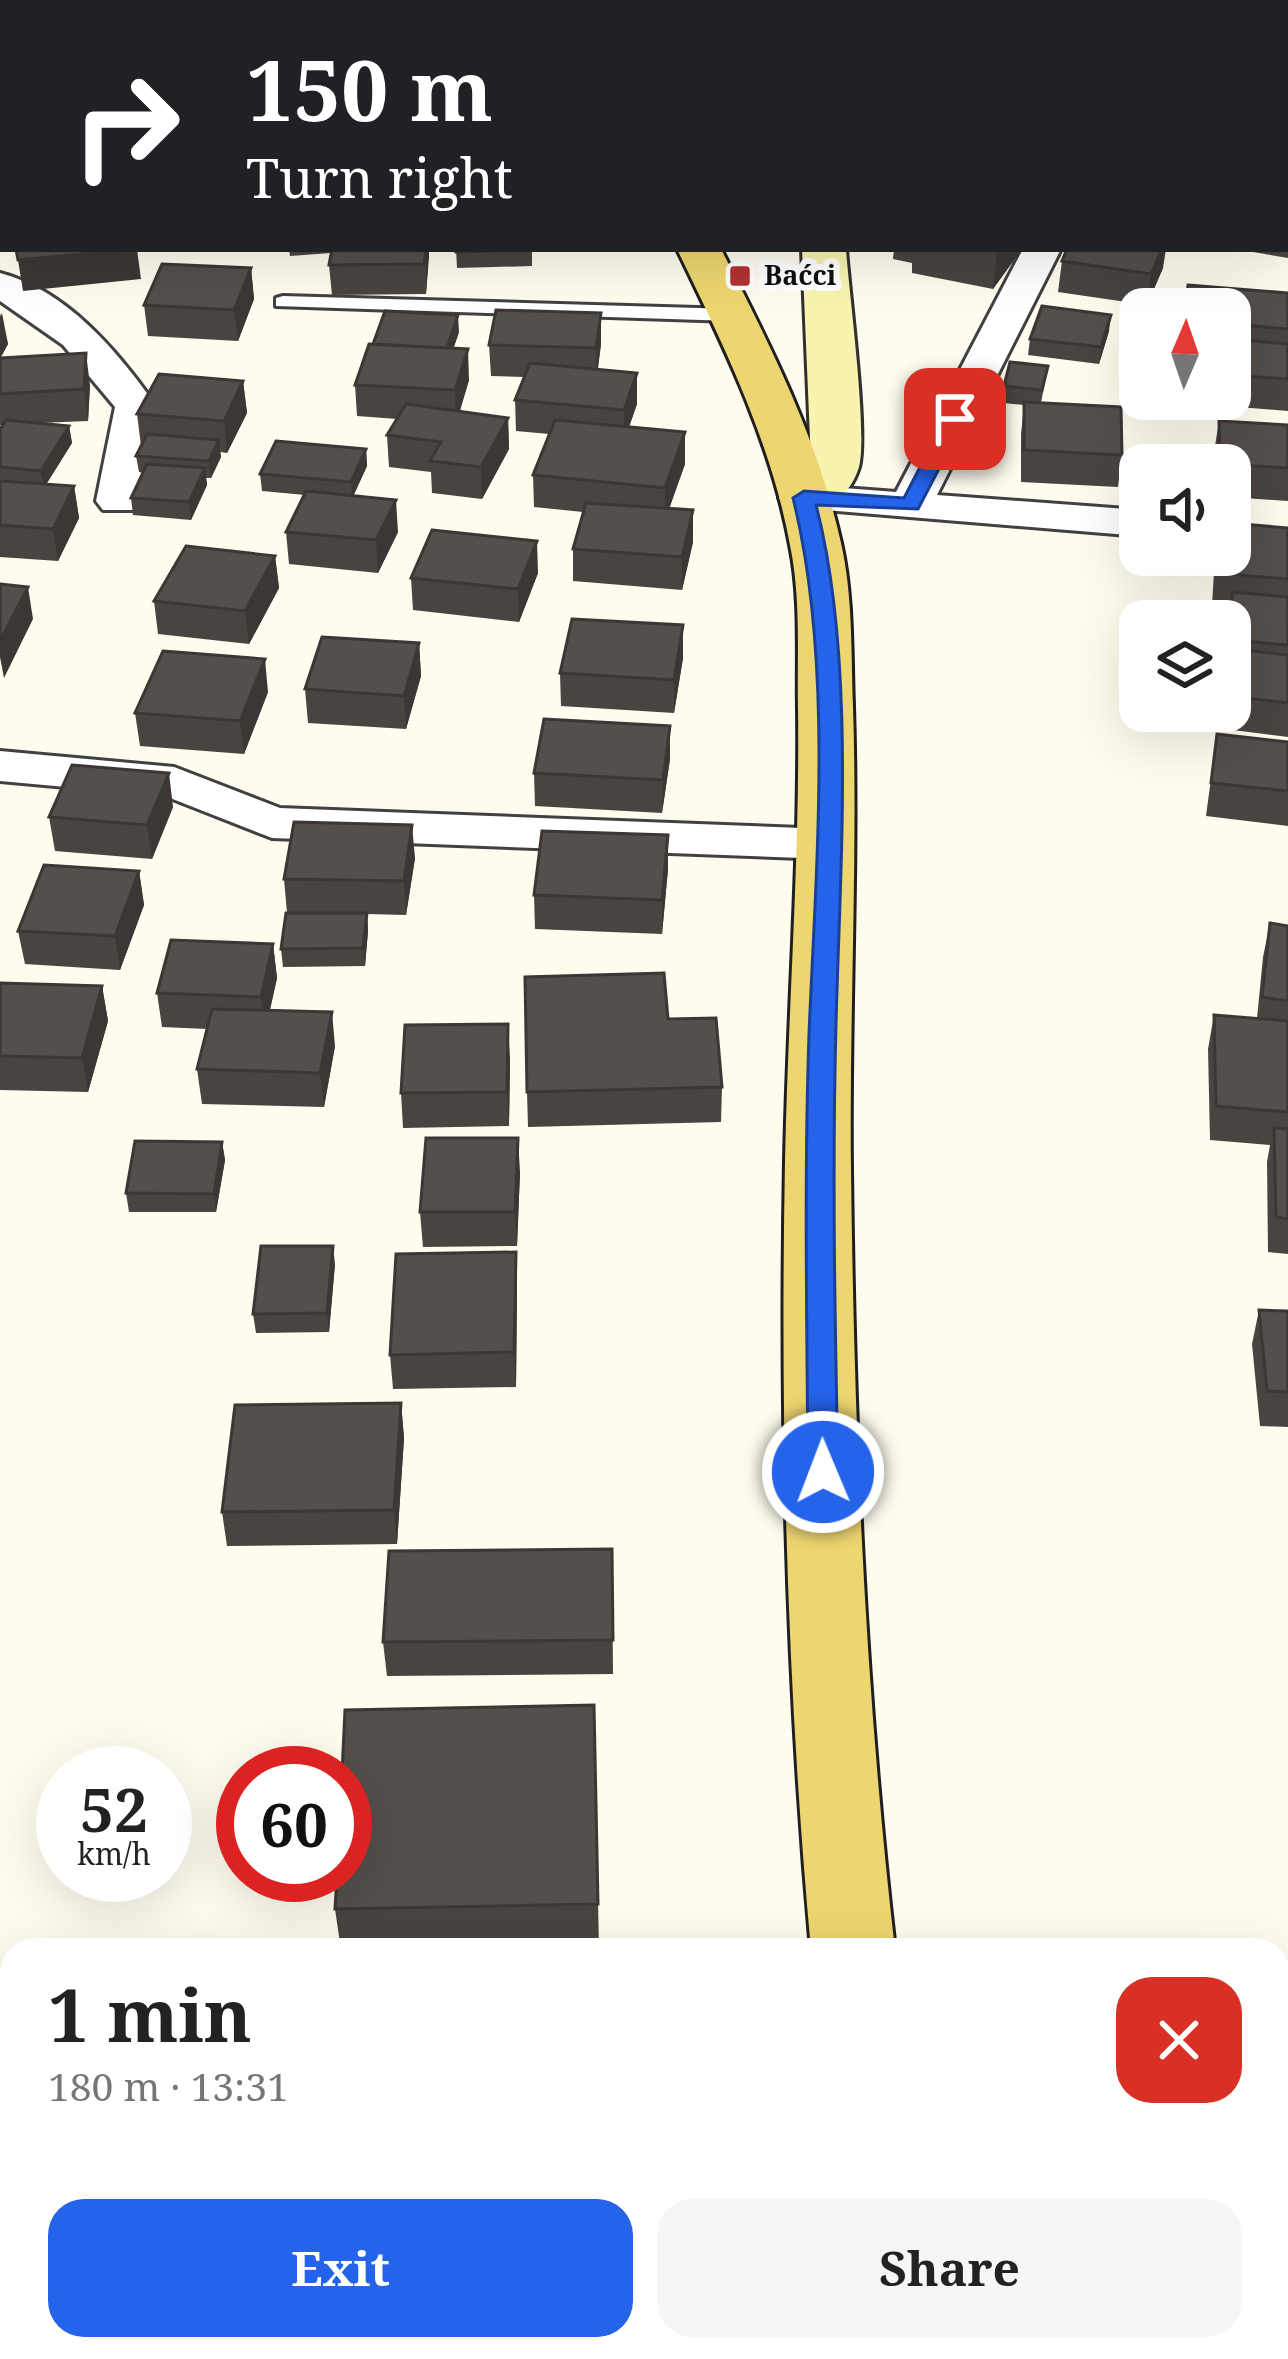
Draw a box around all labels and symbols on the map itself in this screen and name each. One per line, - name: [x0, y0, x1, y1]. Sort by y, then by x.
- place label: Baćci: [764, 256, 837, 293]
- marker: Baćci: [727, 263, 753, 289]
- north arrow: [1119, 288, 1251, 420]
- pin: [904, 368, 1006, 470]
- position arrow: [760, 1409, 886, 1535]
- speed limit sign: 60: [216, 1746, 372, 1902]

